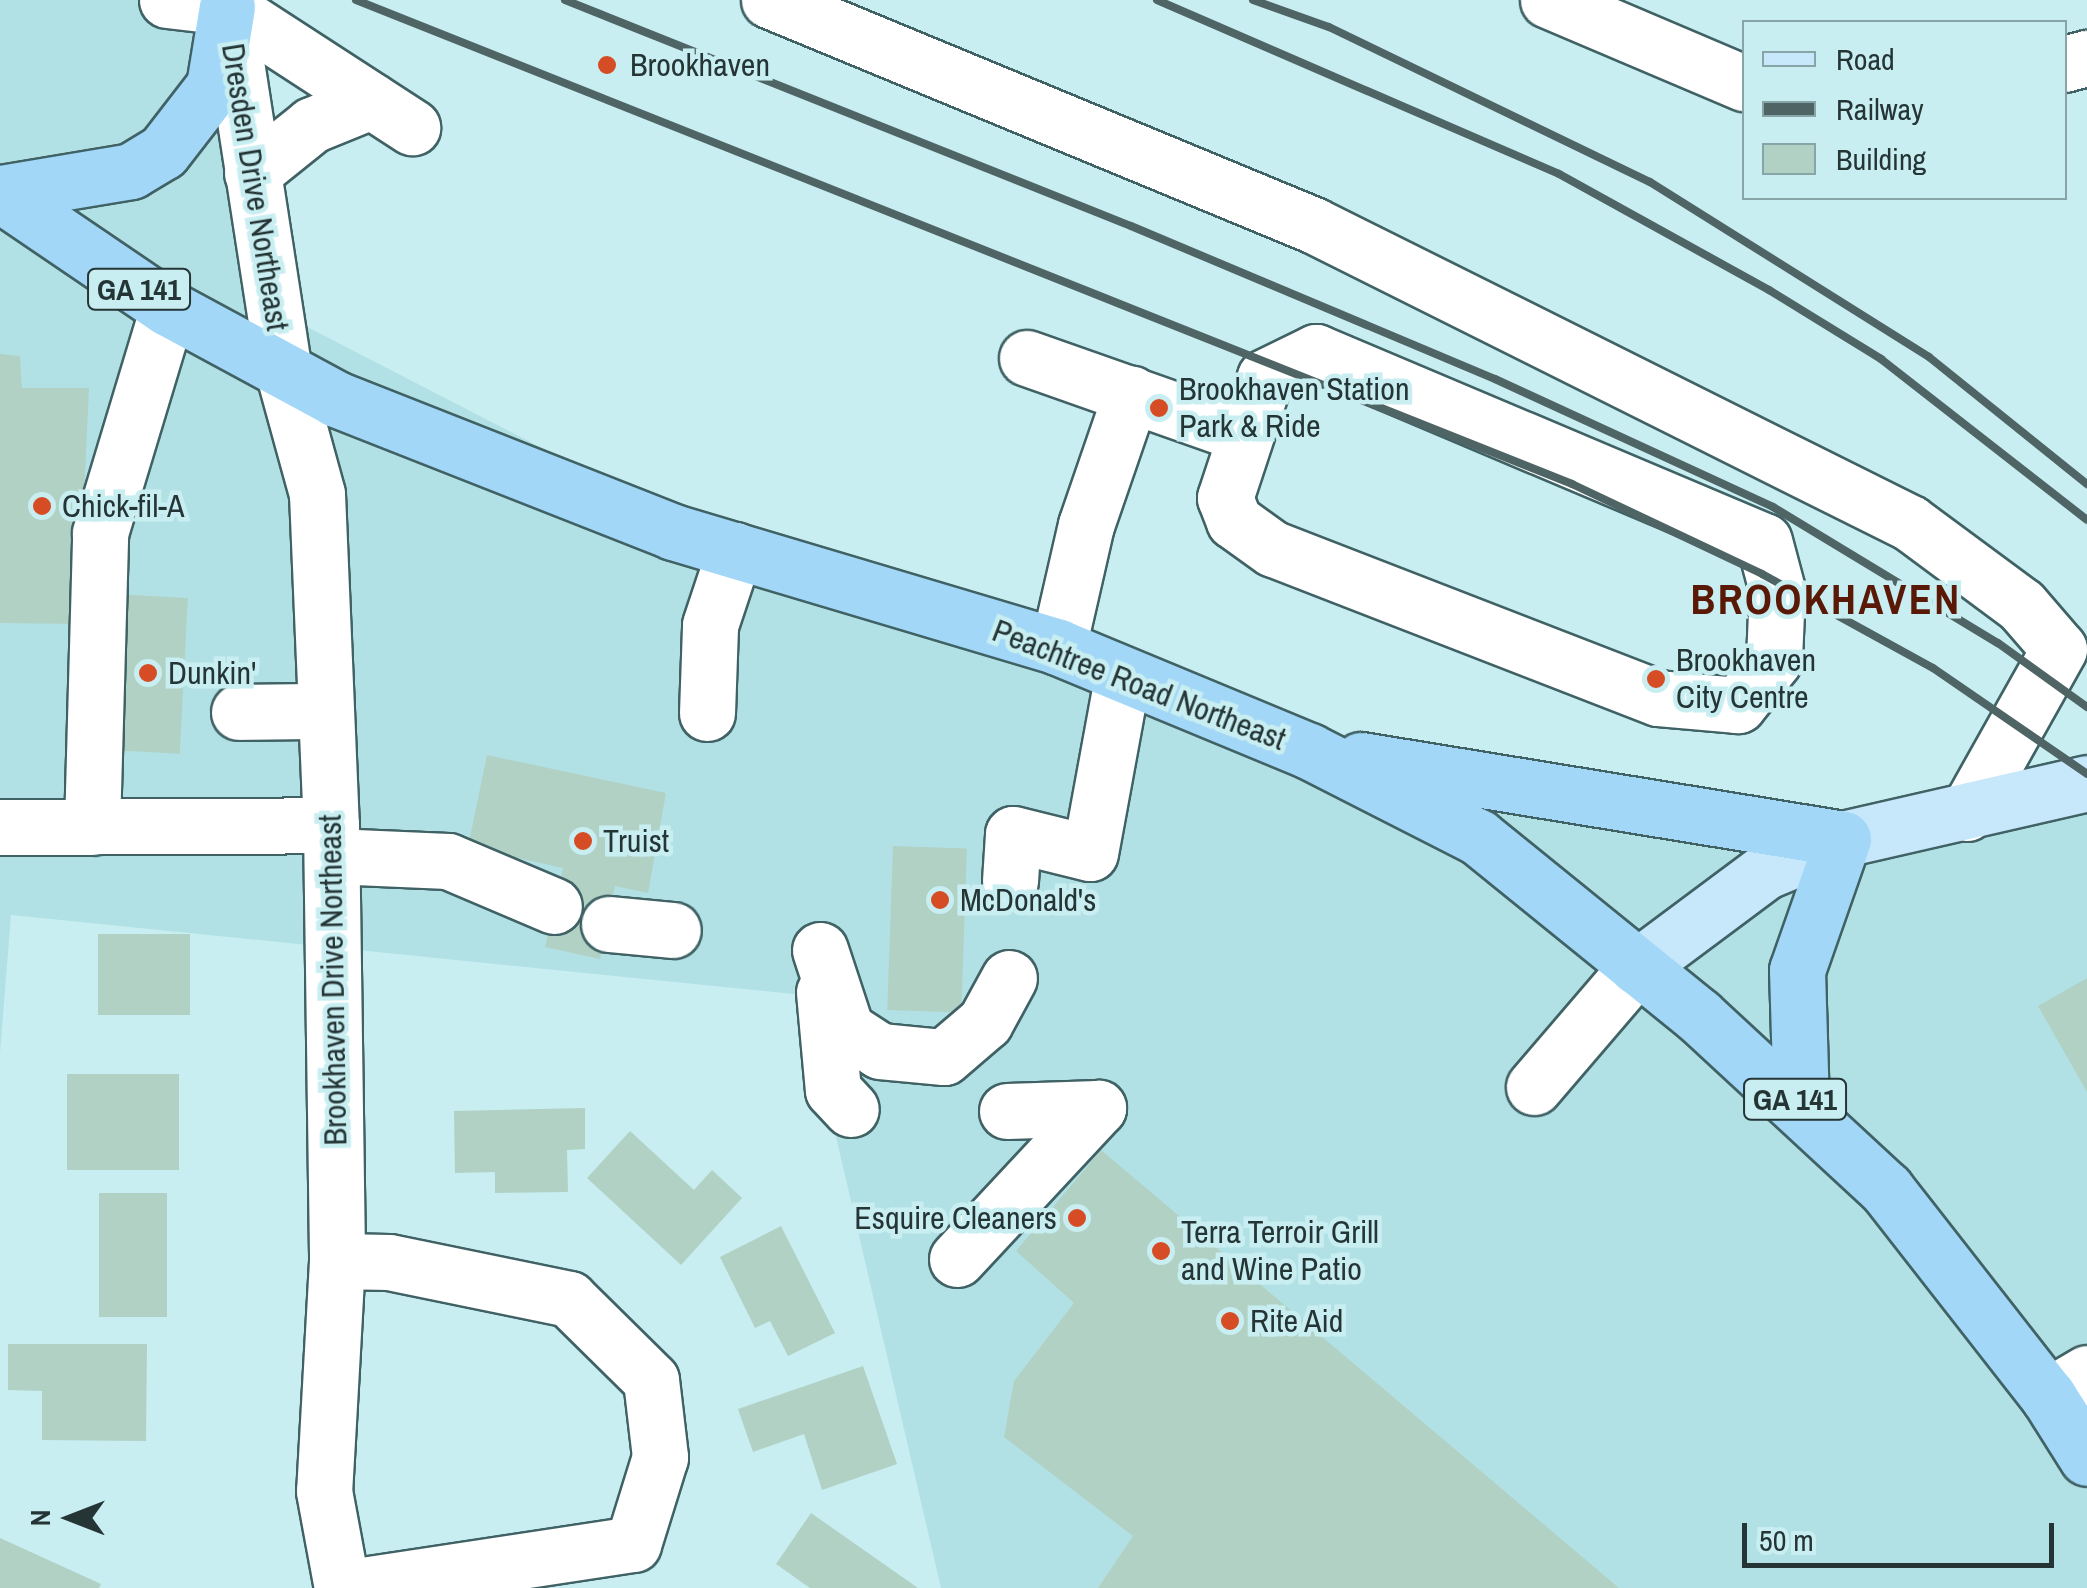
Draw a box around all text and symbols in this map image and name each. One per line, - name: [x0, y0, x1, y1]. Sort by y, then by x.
- legend: [1742, 20, 2067, 200]
- text: Road: [1836, 39, 1895, 79]
- street label: Dresden Drive Northeast: [213, 41, 297, 333]
- place label: Brookhaven: [630, 46, 770, 84]
- marker: Brookhaven: [594, 52, 620, 78]
- text: Railway: [1836, 89, 1923, 129]
- text: Building: [1836, 139, 1926, 179]
- road number: GA 141: [86, 264, 192, 314]
- place label: Brookhaven Station Park & Ride: [1179, 371, 1409, 446]
- marker: Brookhaven Station Park & Ride: [1148, 397, 1170, 419]
- place label: Chick-fil-A: [62, 487, 184, 525]
- marker: Chick-fil-A: [31, 495, 53, 517]
- district label: BROOKHAVEN: [1690, 574, 1962, 624]
- street label: Peachtree Road Northeast: [987, 611, 1291, 759]
- place label: Brookhaven City Centre: [1676, 642, 1816, 717]
- place label: Dunkin': [168, 654, 256, 692]
- marker: Dunkin': [137, 662, 159, 684]
- marker: Brookhaven City Centre: [1645, 668, 1667, 690]
- street label: Brookhaven Drive Northeast: [311, 814, 355, 1146]
- place label: Truist: [603, 822, 669, 860]
- marker: Truist: [572, 830, 594, 852]
- place label: McDonald's: [960, 881, 1096, 919]
- marker: McDonald's: [929, 889, 951, 911]
- road number: GA 141: [1742, 1074, 1848, 1124]
- place label: Esquire Cleaners: [854, 1199, 1057, 1237]
- marker: Esquire Cleaners: [1066, 1207, 1088, 1229]
- place label: Terra Terroir Grill and Wine Patio: [1181, 1214, 1379, 1289]
- marker: Terra Terroir Grill and Wine Patio: [1150, 1240, 1172, 1262]
- place label: Rite Aid: [1250, 1302, 1345, 1340]
- marker: Rite Aid: [1219, 1310, 1241, 1332]
- north arrow: [20, 1468, 120, 1568]
- scale bar: [1747, 1503, 2060, 1565]
- text: N: [21, 1510, 59, 1526]
- text: 50 m: [1759, 1520, 1814, 1560]

